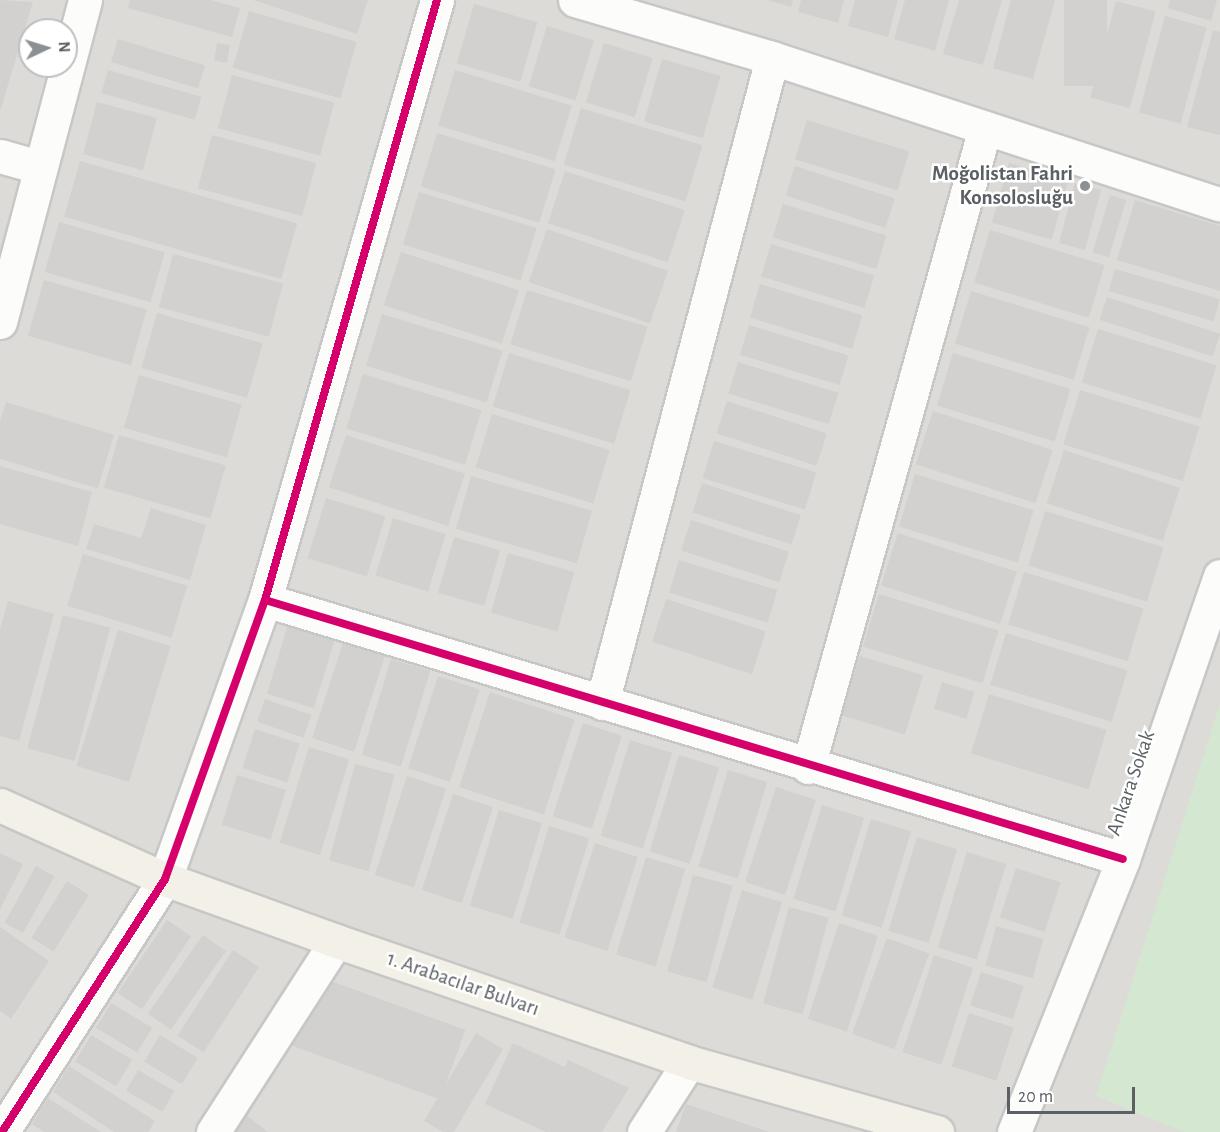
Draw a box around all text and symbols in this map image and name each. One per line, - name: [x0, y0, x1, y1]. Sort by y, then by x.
- north arrow: [18, 18, 78, 78]
- text: N: [56, 41, 72, 53]
- place label: Moğolistan Fahri Konsolosluğu: [932, 161, 1073, 211]
- marker: Moğolistan Fahri Konsolosluğu: [1078, 179, 1092, 193]
- street label: Ankara Sokak: [1101, 727, 1161, 839]
- street label: 1. Arabacılar Bulvarı: [384, 946, 542, 1022]
- scale bar: [1010, 1075, 1138, 1113]
- text: 20 m: [1018, 1088, 1053, 1106]

